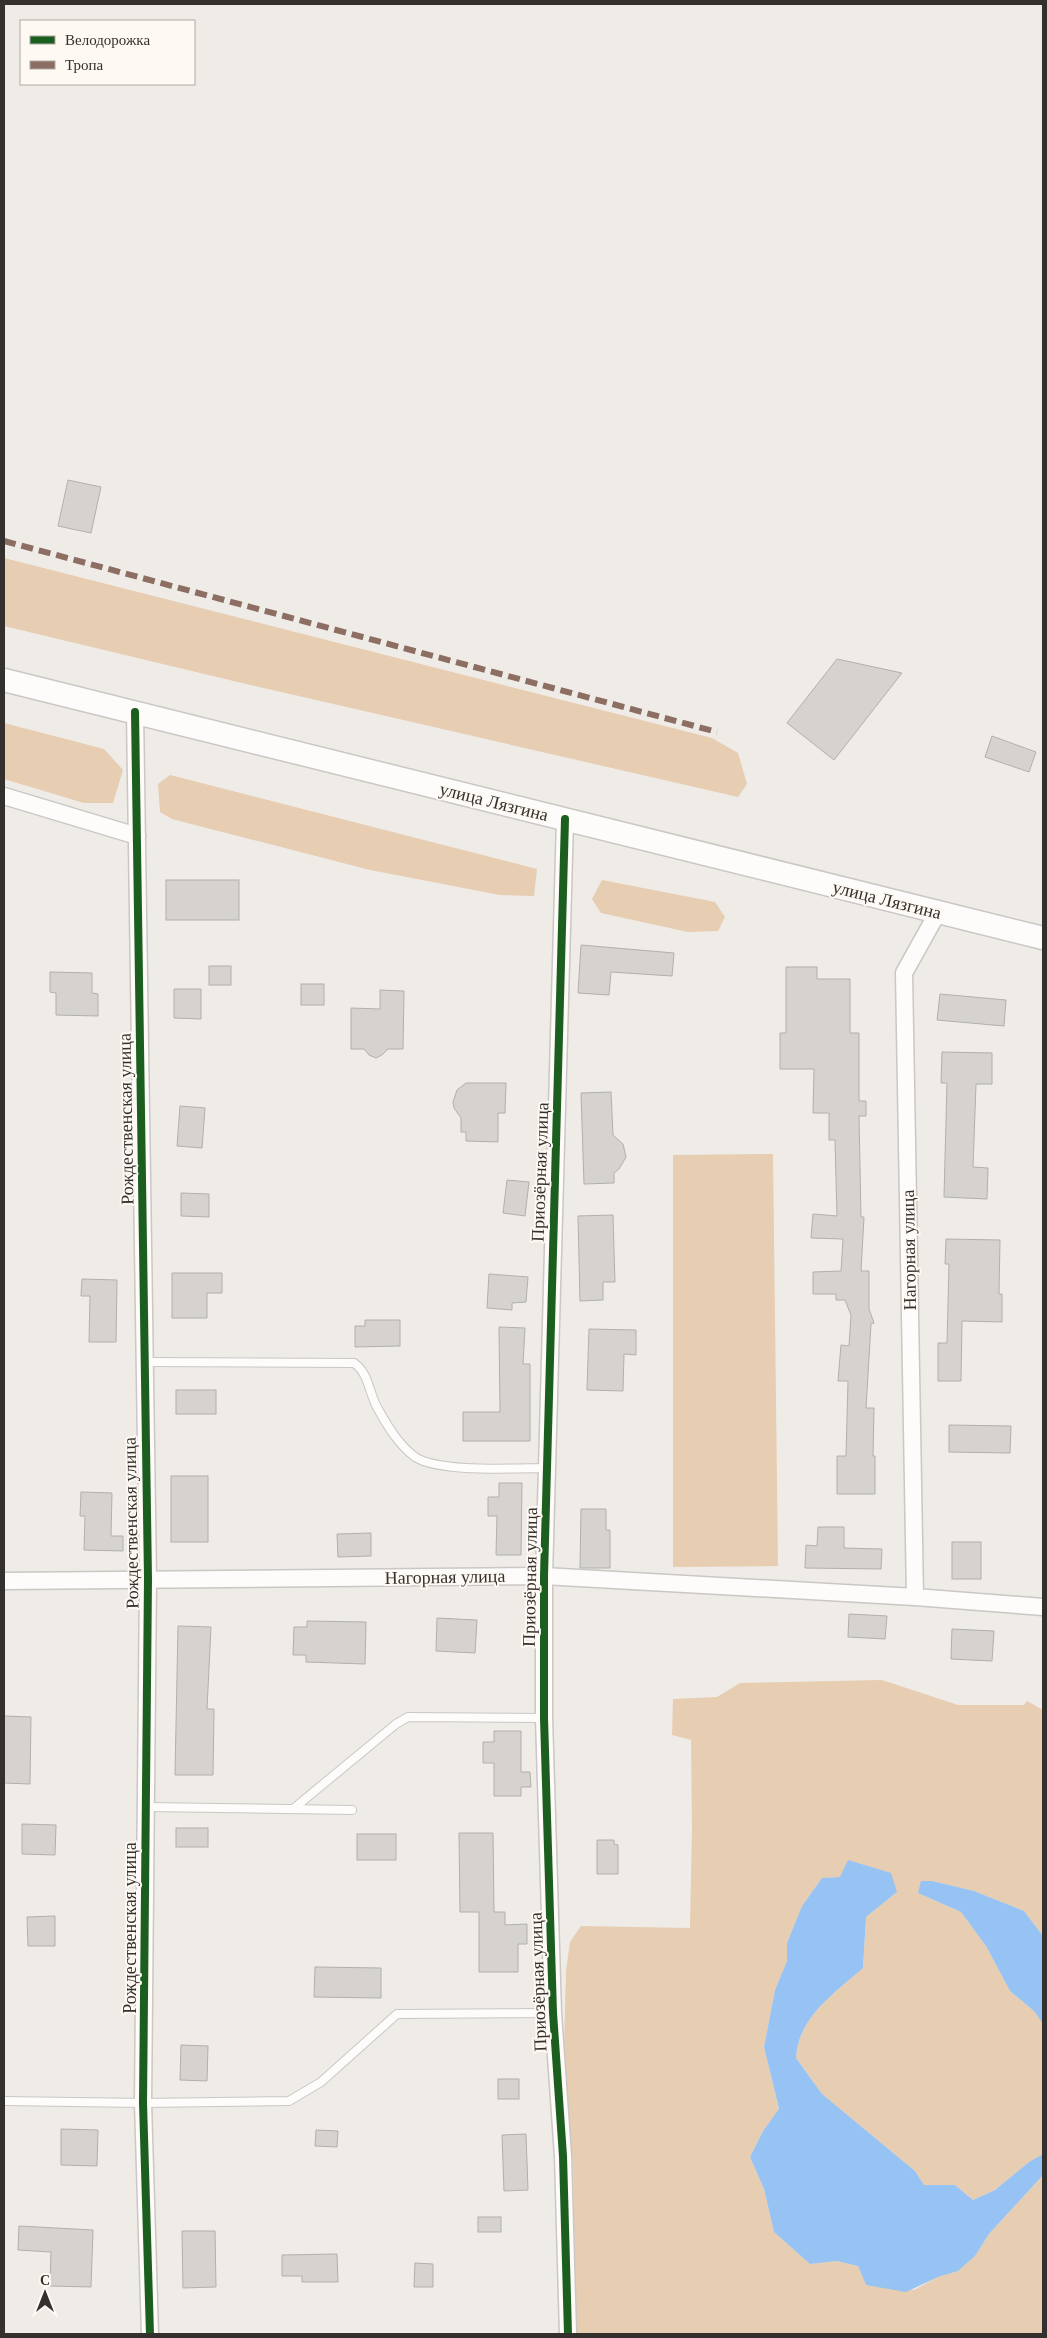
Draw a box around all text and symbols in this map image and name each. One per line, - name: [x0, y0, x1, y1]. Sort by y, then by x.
- legend: [20, 20, 195, 85]
- text: Велодорожка: [65, 32, 150, 48]
- text: Тропа: [65, 57, 104, 73]
- street label: улица Лязгина: [438, 779, 550, 825]
- street label: улица Лязгина: [831, 877, 943, 923]
- street label: Рождественская улица: [115, 1033, 137, 1205]
- street label: Приозёрная улица: [528, 1102, 552, 1242]
- street label: Нагорная улица: [898, 1189, 920, 1311]
- street label: Рождественская улица: [120, 1437, 142, 1609]
- street label: Приозёрная улица: [519, 1507, 541, 1647]
- street label: Нагорная улица: [384, 1566, 506, 1588]
- street label: Рождественская улица: [120, 1842, 140, 2014]
- street label: Приозёрная улица: [526, 1912, 550, 2052]
- north arrow: [20, 2268, 70, 2318]
- text: С: [40, 2273, 50, 2288]

